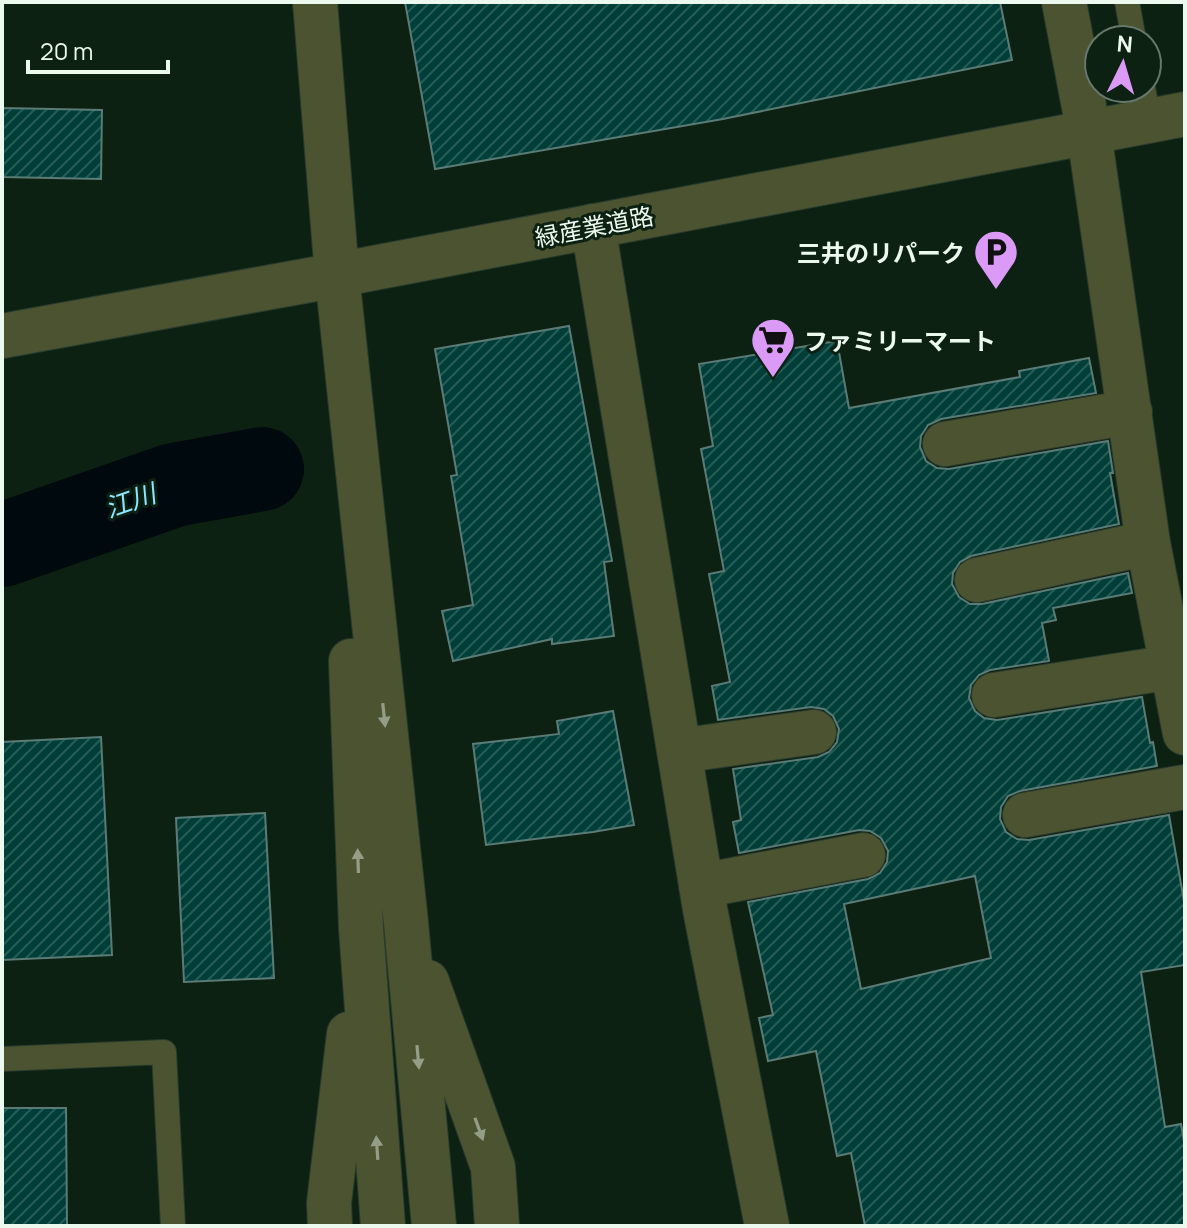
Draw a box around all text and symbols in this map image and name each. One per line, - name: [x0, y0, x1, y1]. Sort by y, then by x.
- scale bar: [28, 24, 168, 74]
- north arrow: [1083, 24, 1163, 104]
- text: N: [1116, 28, 1134, 60]
- text: 20 m: [40, 34, 93, 67]
- street label: 緑産業道路: [532, 198, 656, 254]
- parking icon: 三井のリパーク: [972, 228, 1020, 291]
- place label: 三井のリパーク: [797, 236, 965, 269]
- supermarket icon: ファミリーマート: [749, 316, 797, 379]
- place label: ファミリーマート: [804, 324, 996, 357]
- water label: 江川: [100, 474, 163, 525]
- one-way arrow: [377, 703, 390, 728]
- one-way arrow: [352, 848, 365, 873]
- one-way arrow: [412, 1045, 425, 1070]
- one-way arrow: [474, 1117, 486, 1141]
- one-way arrow: [370, 1135, 383, 1160]

